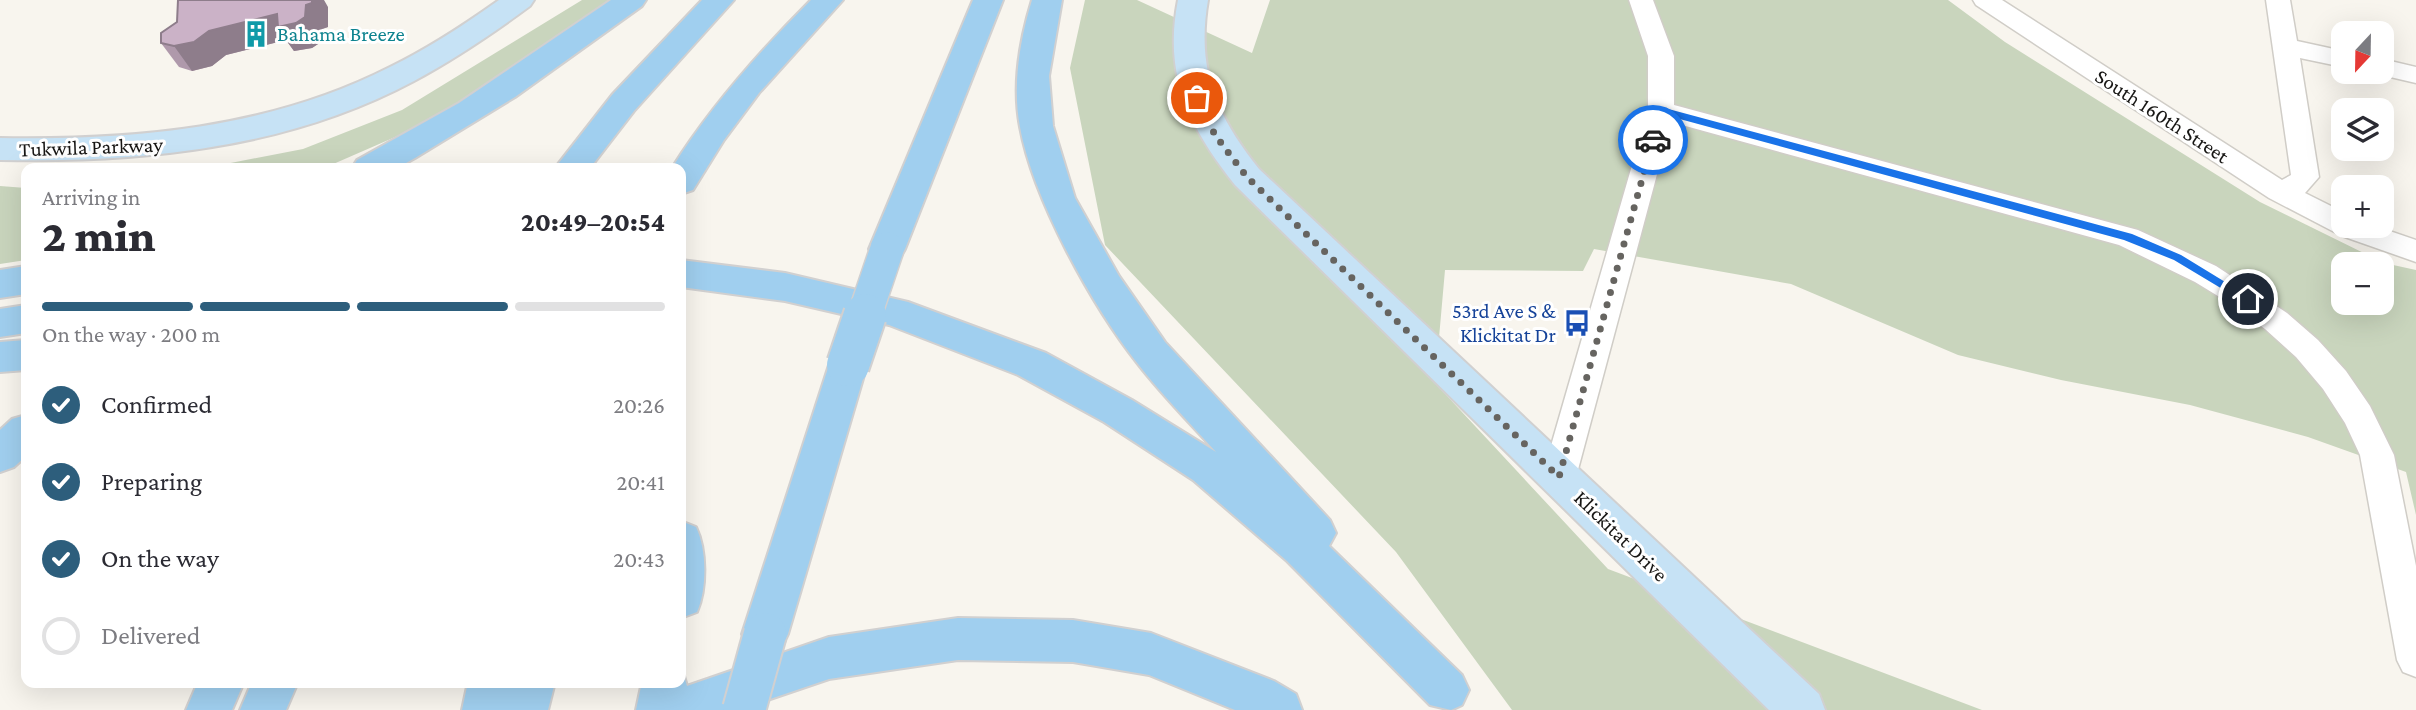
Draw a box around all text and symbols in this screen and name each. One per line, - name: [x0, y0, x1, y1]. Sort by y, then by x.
- building icon: Bahama Breeze: [241, 19, 271, 49]
- north arrow: [2331, 21, 2394, 84]
- map controls: [2331, 21, 2394, 315]
- place label: Bahama Breeze: [277, 22, 405, 46]
- street label: South 160th Street: [2091, 64, 2234, 169]
- pin: [1167, 68, 1227, 128]
- icon: bag: [1178, 79, 1216, 117]
- button: layers: [2331, 98, 2394, 161]
- courier: [1618, 105, 1688, 175]
- icon: car: [1634, 121, 1672, 159]
- street label: Tukwila Parkway: [19, 132, 164, 162]
- button: +: [2331, 175, 2394, 238]
- text: Arriving in: [42, 184, 140, 210]
- text: 20:49–20:54: [521, 208, 665, 237]
- text: 2 min: [42, 210, 156, 261]
- button: −: [2331, 252, 2394, 315]
- pin: [2218, 269, 2278, 329]
- icon: home: [2229, 280, 2267, 318]
- place label: 53rd Ave S & Klickitat Dr: [1452, 299, 1557, 347]
- bus stop icon: 53rd Ave S & Klickitat Dr: [1562, 308, 1592, 338]
- text: On the way · 200 m: [42, 321, 220, 347]
- icon: check: [42, 386, 80, 424]
- text: Confirmed: [101, 390, 212, 419]
- text: 20:26: [613, 392, 665, 418]
- icon: check: [42, 463, 80, 501]
- text: Preparing: [101, 467, 202, 496]
- text: 20:41: [616, 469, 665, 495]
- street label: Klickitat Drive: [1569, 486, 1673, 586]
- icon: check: [42, 540, 80, 578]
- text: On the way: [101, 544, 219, 573]
- text: 20:43: [613, 546, 665, 572]
- text: Delivered: [101, 621, 200, 650]

